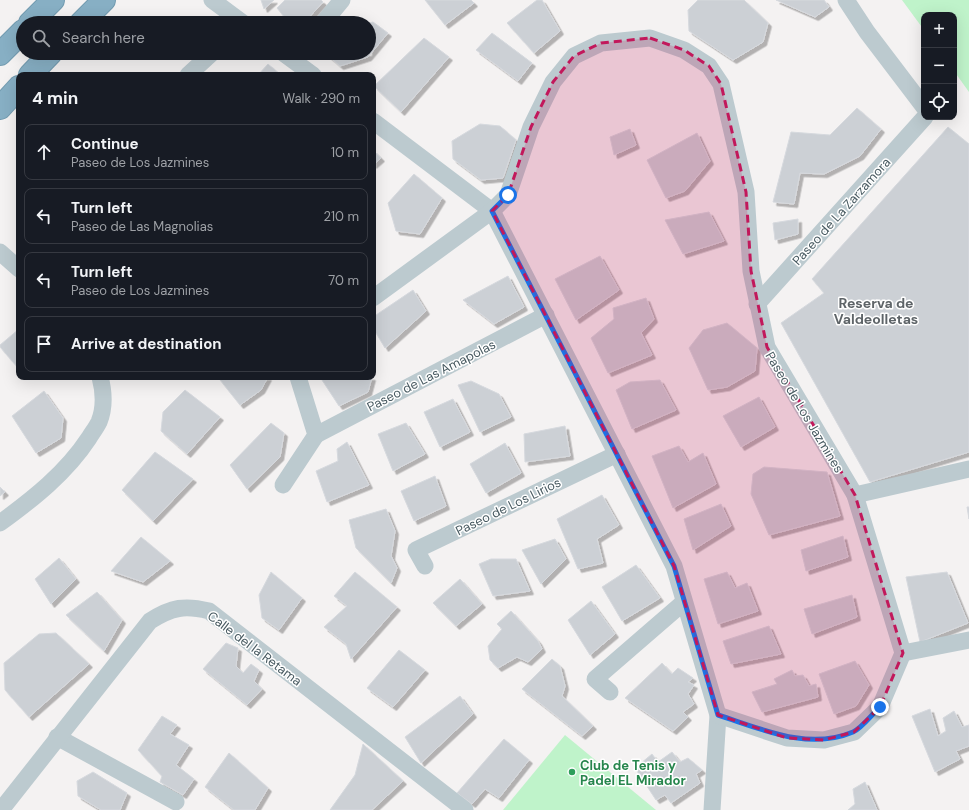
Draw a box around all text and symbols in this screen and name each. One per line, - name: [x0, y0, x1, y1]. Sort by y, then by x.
- map controls: [921, 12, 957, 120]
- button: +: [921, 12, 957, 48]
- search box: [16, 16, 376, 60]
- icon: search: [30, 27, 52, 49]
- text: Search here: [62, 28, 145, 48]
- button: −: [921, 48, 957, 84]
- button: locate: [921, 84, 957, 120]
- text: 4 min: [32, 87, 78, 109]
- text: Walk · 290 m: [283, 90, 360, 107]
- text: Continue: [71, 134, 139, 154]
- icon: ahead: [33, 141, 55, 163]
- text: 10 m: [331, 144, 359, 161]
- text: Paseo de Los Jazmines: [71, 154, 209, 171]
- street label: Paseo de La Zarzamora: [789, 154, 894, 269]
- route start: [499, 186, 517, 204]
- text: Turn left: [71, 198, 132, 218]
- icon: left: [33, 205, 55, 227]
- text: 210 m: [324, 208, 359, 225]
- text: Paseo de Las Magnolias: [71, 218, 213, 235]
- text: Turn left: [71, 262, 132, 282]
- icon: left: [33, 269, 55, 291]
- text: 70 m: [328, 272, 359, 289]
- text: Paseo de Los Jazmines: [71, 282, 209, 299]
- district label: Reserva de Valdeolletas: [834, 294, 918, 328]
- icon: arrive: [33, 333, 55, 355]
- text: Arrive at destination: [71, 334, 222, 354]
- street label: Paseo de Las Amapolas: [364, 336, 498, 415]
- street label: Paseo de Los Jazmines: [762, 349, 847, 476]
- street label: Paseo de Los Lirios: [453, 474, 564, 539]
- street label: Calle del la Retama: [204, 607, 305, 689]
- route end: [871, 698, 889, 716]
- place label: Club de Tenis y Padel EL Mirador: [580, 757, 686, 789]
- marker: Club de Tenis y Padel EL Mirador: [567, 767, 577, 777]

